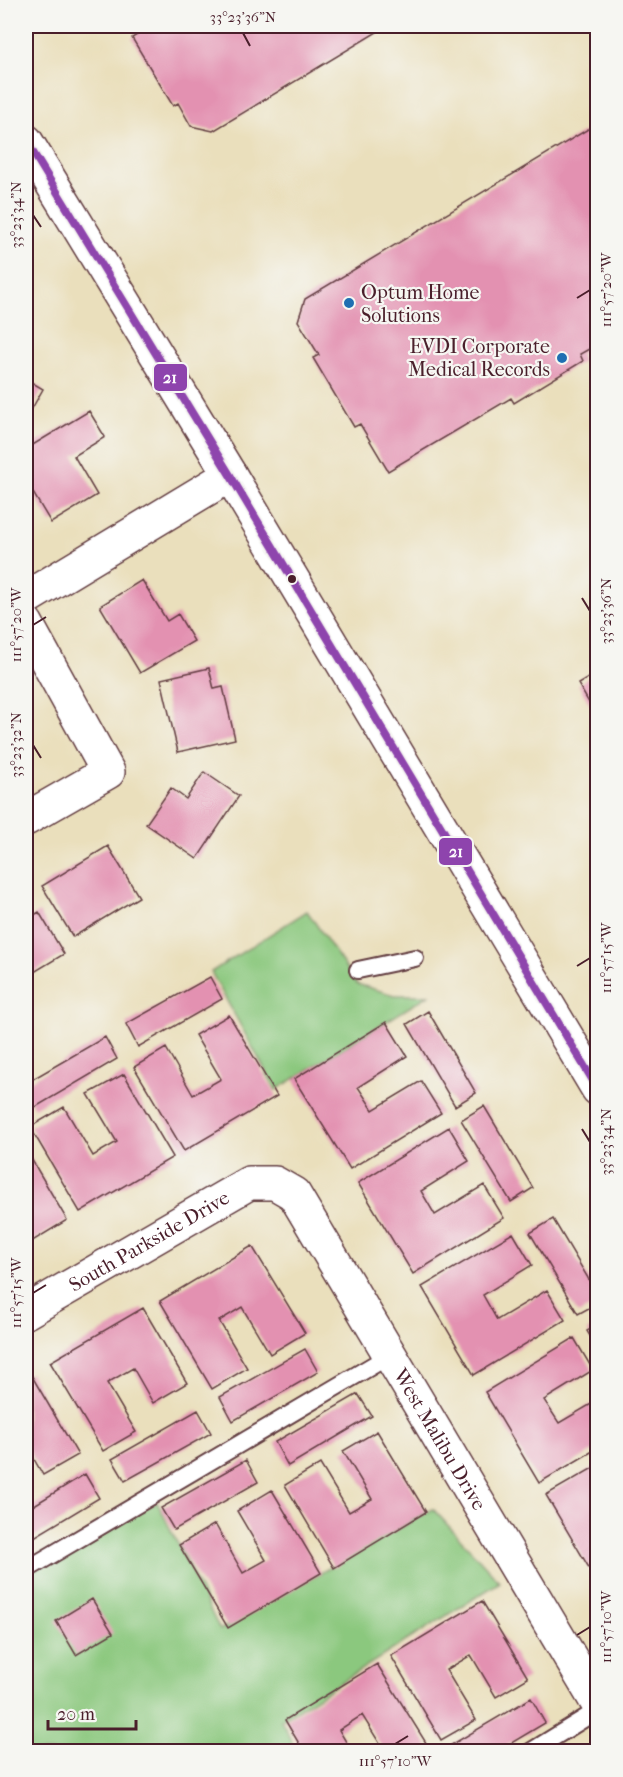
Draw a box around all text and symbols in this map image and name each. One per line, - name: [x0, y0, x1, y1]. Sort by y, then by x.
- text: 33°23'36"N: [210, 8, 277, 26]
- text: 33°23'34"N: [7, 181, 25, 249]
- text: 111°57'20"W: [597, 251, 615, 328]
- place label: Optum Home Solutions: [361, 281, 479, 327]
- marker: Optum Home Solutions: [342, 296, 356, 310]
- place label: EVDI Corporate Medical Records: [408, 335, 550, 381]
- marker: EVDI Corporate Medical Records: [555, 351, 569, 365]
- line badge: 21: [153, 363, 188, 392]
- text: 21: [163, 368, 177, 387]
- unlabelled marker: [286, 573, 298, 585]
- text: 33°23'36"N: [597, 577, 615, 644]
- text: 111°57'20"W: [7, 586, 25, 663]
- text: 33°23'32"N: [7, 711, 25, 778]
- line badge: 21: [438, 837, 473, 866]
- text: 21: [449, 842, 463, 861]
- text: 111°57'15"W: [597, 921, 615, 993]
- text: 33°23'34"N: [597, 1108, 615, 1176]
- street label: South Parkside Drive: [65, 1186, 233, 1296]
- text: 111°57'15"W: [7, 1256, 25, 1328]
- street label: West Malibu Drive: [389, 1363, 491, 1514]
- text: 111°57'10"W: [597, 1589, 615, 1663]
- scale bar: [48, 1693, 136, 1731]
- text: 20 m: [57, 1704, 95, 1725]
- text: 111°57'10"W: [359, 1752, 433, 1770]

